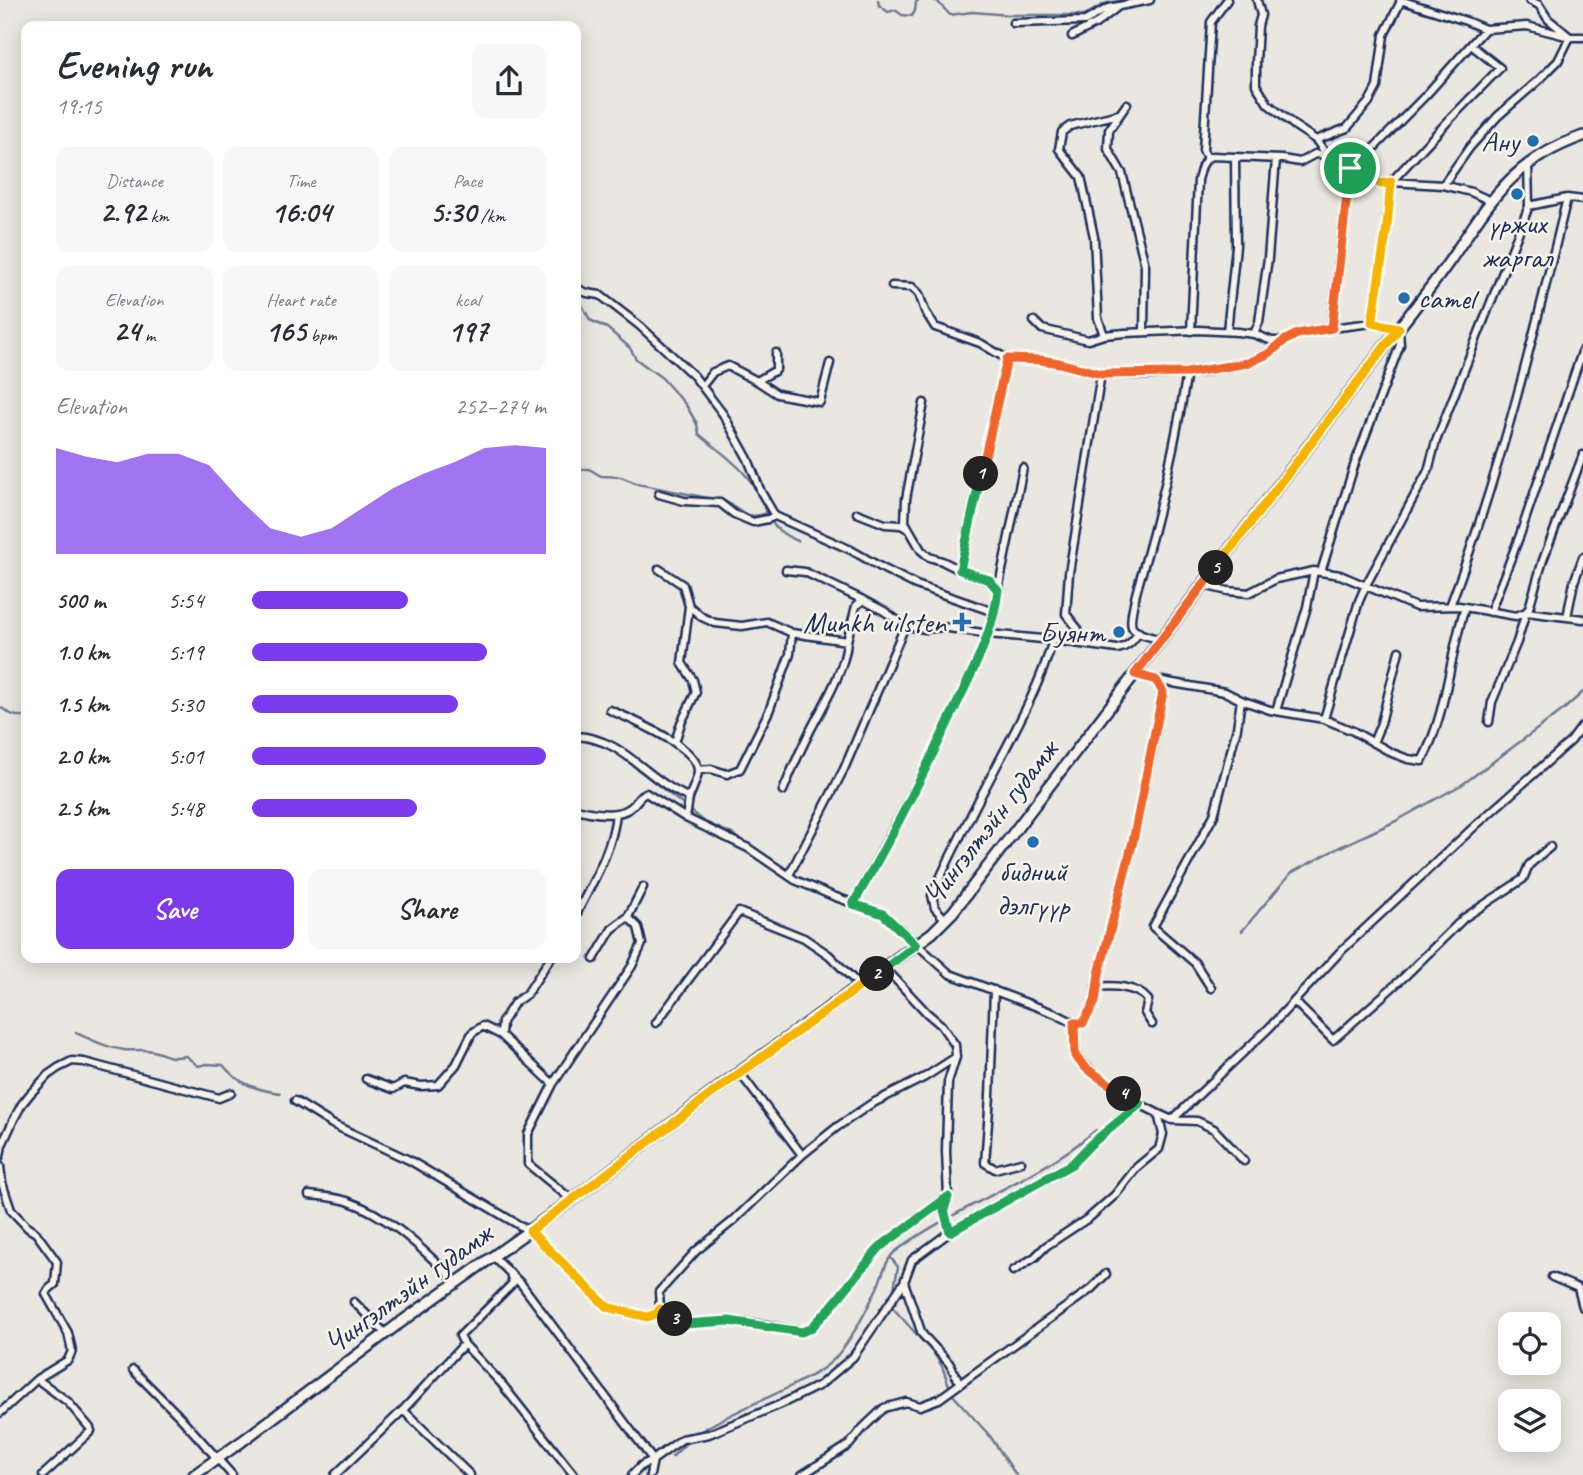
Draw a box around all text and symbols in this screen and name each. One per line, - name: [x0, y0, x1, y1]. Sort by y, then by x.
- text: Evening run: [56, 42, 212, 89]
- button: share: [472, 44, 546, 118]
- text: 19:15: [56, 92, 102, 121]
- place label: Ану: [1481, 122, 1522, 160]
- marker: Ану: [1525, 133, 1541, 149]
- pin: [1320, 138, 1380, 198]
- icon: arrive: [1331, 149, 1369, 187]
- text: Distance: [106, 169, 163, 193]
- text: Time: [286, 169, 316, 193]
- text: Pace: [453, 169, 482, 193]
- marker: үржих жаргал: [1509, 186, 1525, 202]
- text: 2.92: [100, 193, 146, 231]
- text: 16:04: [271, 193, 331, 231]
- text: 5:30: [430, 193, 476, 231]
- text: km: [146, 204, 169, 228]
- text: /km: [476, 204, 505, 228]
- place label: үржих жаргал: [1482, 204, 1554, 276]
- place label: camel: [1418, 279, 1480, 317]
- text: Elevation: [105, 288, 164, 312]
- text: Heart rate: [266, 288, 336, 312]
- text: kcal: [455, 288, 480, 312]
- marker: camel: [1396, 290, 1412, 306]
- text: 24: [113, 312, 140, 350]
- text: 165: [265, 312, 306, 350]
- text: 197: [448, 312, 488, 350]
- text: m: [140, 323, 155, 347]
- text: bpm: [306, 323, 337, 347]
- text: Elevation: [56, 392, 127, 421]
- text: 252–274 m: [455, 392, 546, 421]
- pin: 1: [964, 456, 998, 491]
- text: 1: [976, 461, 985, 485]
- pin: 5: [1198, 550, 1234, 586]
- text: 5: [1211, 555, 1220, 579]
- text: 500 m: [56, 586, 105, 615]
- text: 5:54: [168, 586, 204, 615]
- place label: Munkh uilsten: [803, 603, 947, 641]
- marker: Munkh uilsten: [952, 612, 972, 632]
- place label: Буянт: [1039, 613, 1107, 651]
- marker: Буянт: [1111, 624, 1127, 640]
- text: 1.0 km: [56, 638, 110, 667]
- text: 5:19: [168, 638, 204, 667]
- text: 1.5 km: [56, 690, 109, 719]
- text: 5:30: [168, 690, 204, 719]
- street label: Чингэлтэйн гудамж: [914, 730, 1068, 912]
- text: 2.0 km: [56, 742, 110, 771]
- text: 5:01: [168, 742, 204, 771]
- text: 2.5 km: [56, 794, 109, 823]
- text: 5:48: [168, 794, 204, 823]
- marker: бидний дэлгүүр: [1025, 834, 1041, 850]
- place label: бидний дэлгүүр: [997, 852, 1071, 924]
- button: Save: [56, 869, 294, 949]
- button: Share: [308, 869, 546, 949]
- pin: 2: [860, 956, 894, 992]
- text: 2: [872, 961, 881, 985]
- pin: 4: [1106, 1076, 1142, 1112]
- text: 4: [1119, 1081, 1128, 1105]
- street label: Чингэлтэйн гудамж: [316, 1213, 502, 1362]
- pin: 3: [658, 1302, 692, 1336]
- text: 3: [670, 1306, 679, 1330]
- map controls: [1498, 1312, 1561, 1452]
- button: locate: [1498, 1312, 1561, 1375]
- button: layers: [1498, 1389, 1561, 1452]

